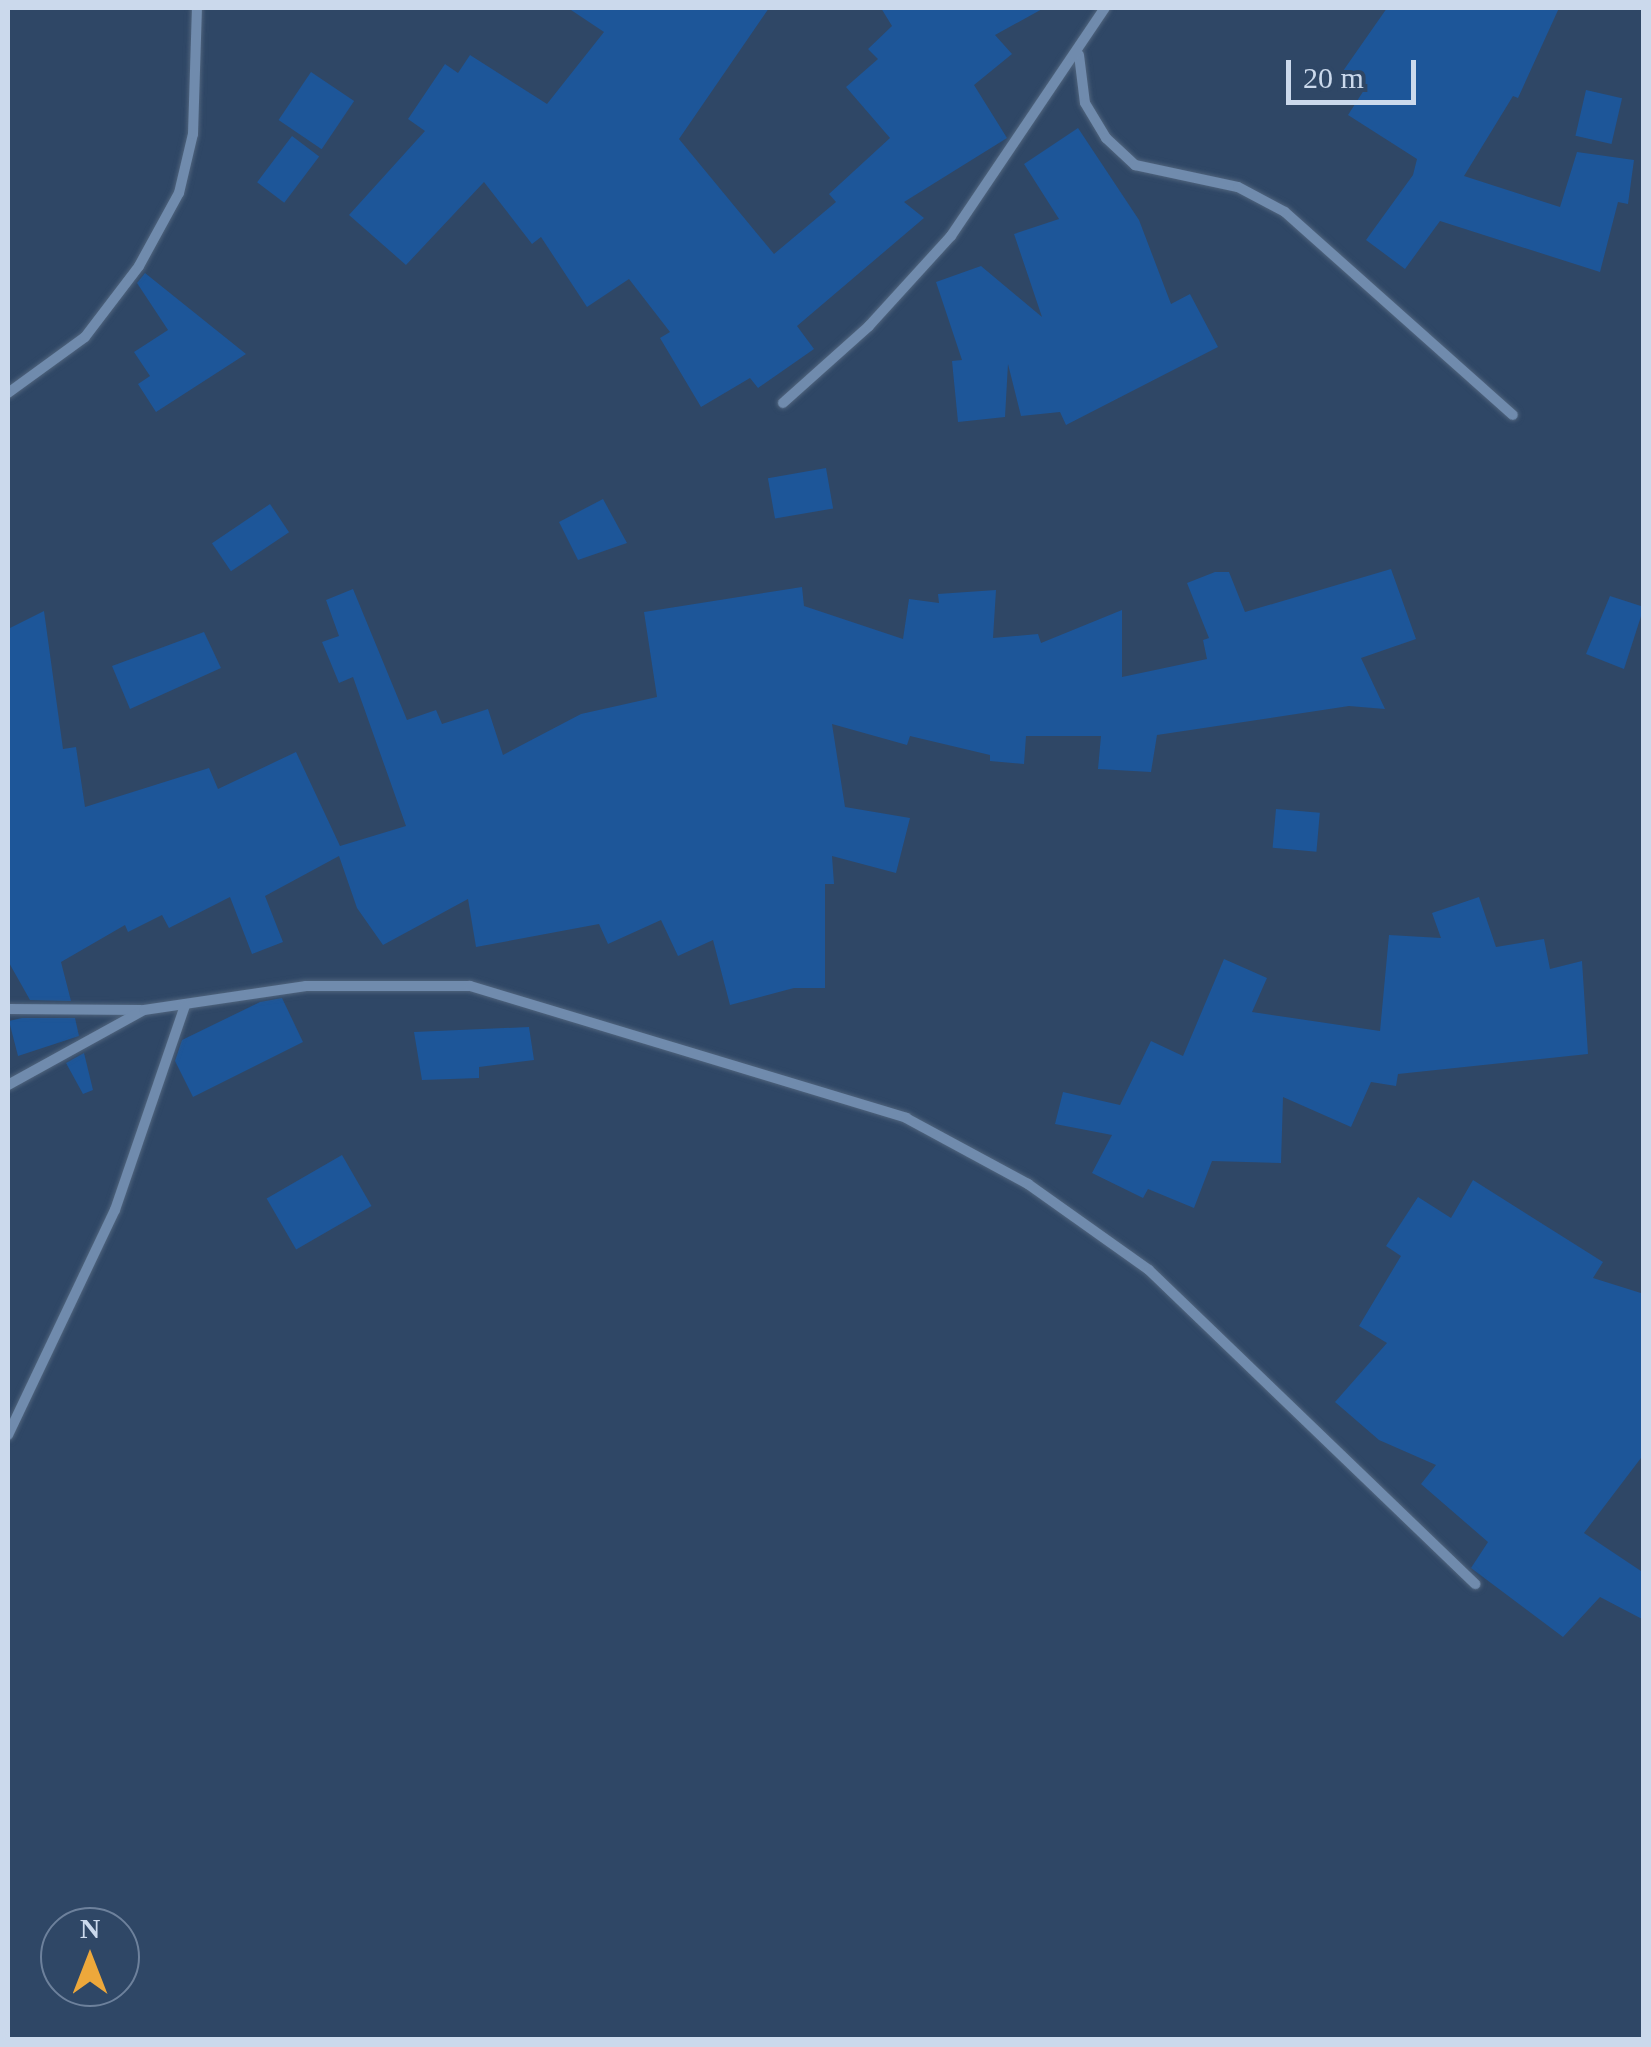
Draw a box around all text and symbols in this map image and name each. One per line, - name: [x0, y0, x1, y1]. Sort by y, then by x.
- scale bar: [1291, 40, 1421, 102]
- text: 20 m: [1303, 61, 1364, 94]
- north arrow: [40, 1907, 140, 2007]
- text: N: [80, 1913, 100, 1944]

